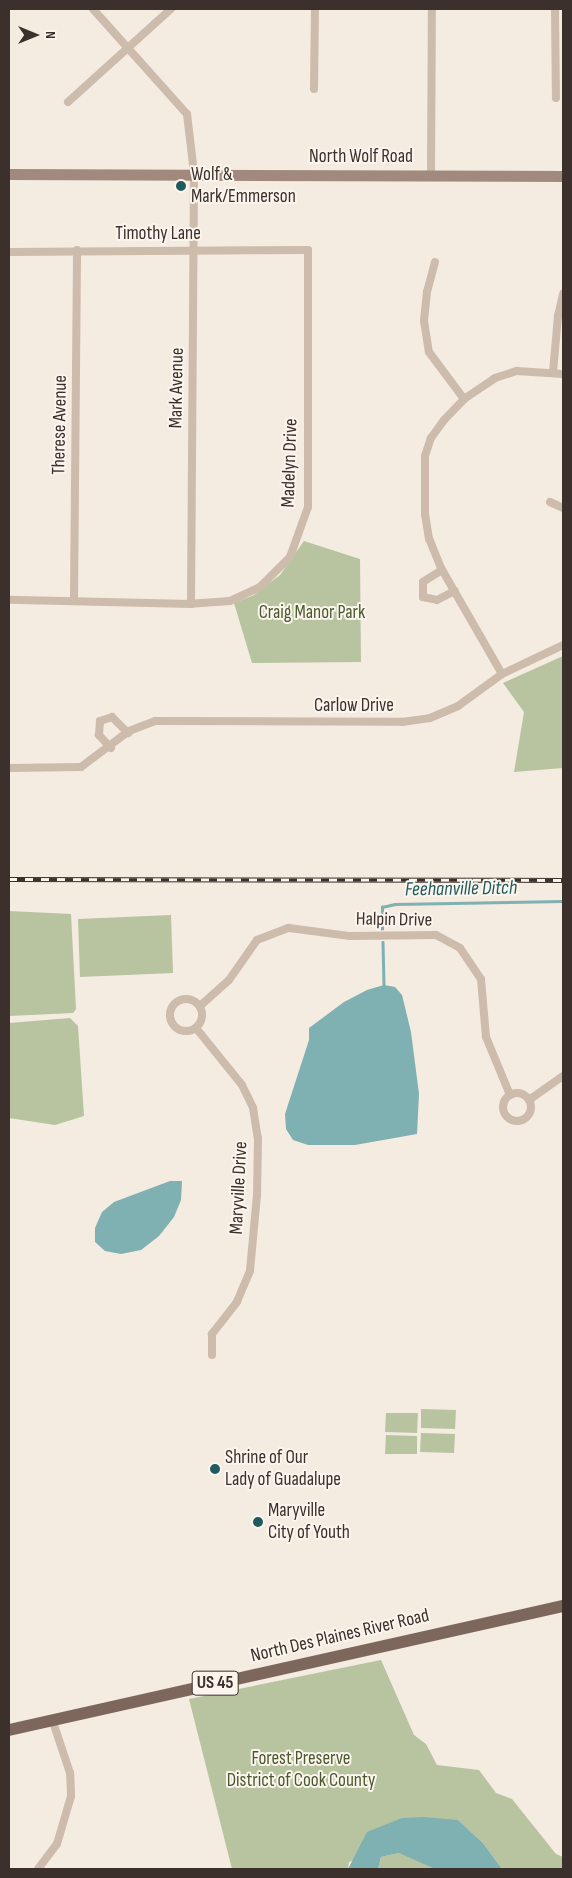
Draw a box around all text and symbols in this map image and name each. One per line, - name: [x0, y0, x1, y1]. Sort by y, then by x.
- north arrow: [10, 10, 60, 60]
- text: N: [42, 31, 59, 39]
- street label: North Wolf Road: [309, 146, 413, 168]
- place label: Wolf & Mark/Emmerson: [191, 164, 296, 208]
- marker: Wolf & Mark/Emmerson: [175, 180, 187, 192]
- street label: Timothy Lane: [115, 223, 201, 245]
- street label: Mark Avenue: [165, 347, 189, 429]
- street label: Therese Avenue: [48, 375, 72, 475]
- street label: Madelyn Drive: [277, 418, 303, 508]
- park label: Craig Manor Park: [259, 602, 365, 624]
- street label: Carlow Drive: [314, 695, 394, 717]
- water label: Feehanville Ditch: [405, 876, 517, 902]
- street label: Halpin Drive: [356, 908, 432, 932]
- street label: Maryville Drive: [225, 1141, 253, 1235]
- place label: Shrine of Our Lady of Guadalupe: [225, 1447, 341, 1491]
- marker: Shrine of Our Lady of Guadalupe: [209, 1463, 221, 1475]
- place label: Maryville City of Youth: [268, 1500, 350, 1544]
- marker: Maryville City of Youth: [252, 1516, 264, 1528]
- street label: North Des Plaines River Road: [249, 1604, 431, 1668]
- road number: US 45: [191, 1668, 239, 1699]
- park label: Forest Preserve District of Cook County: [227, 1748, 375, 1792]

